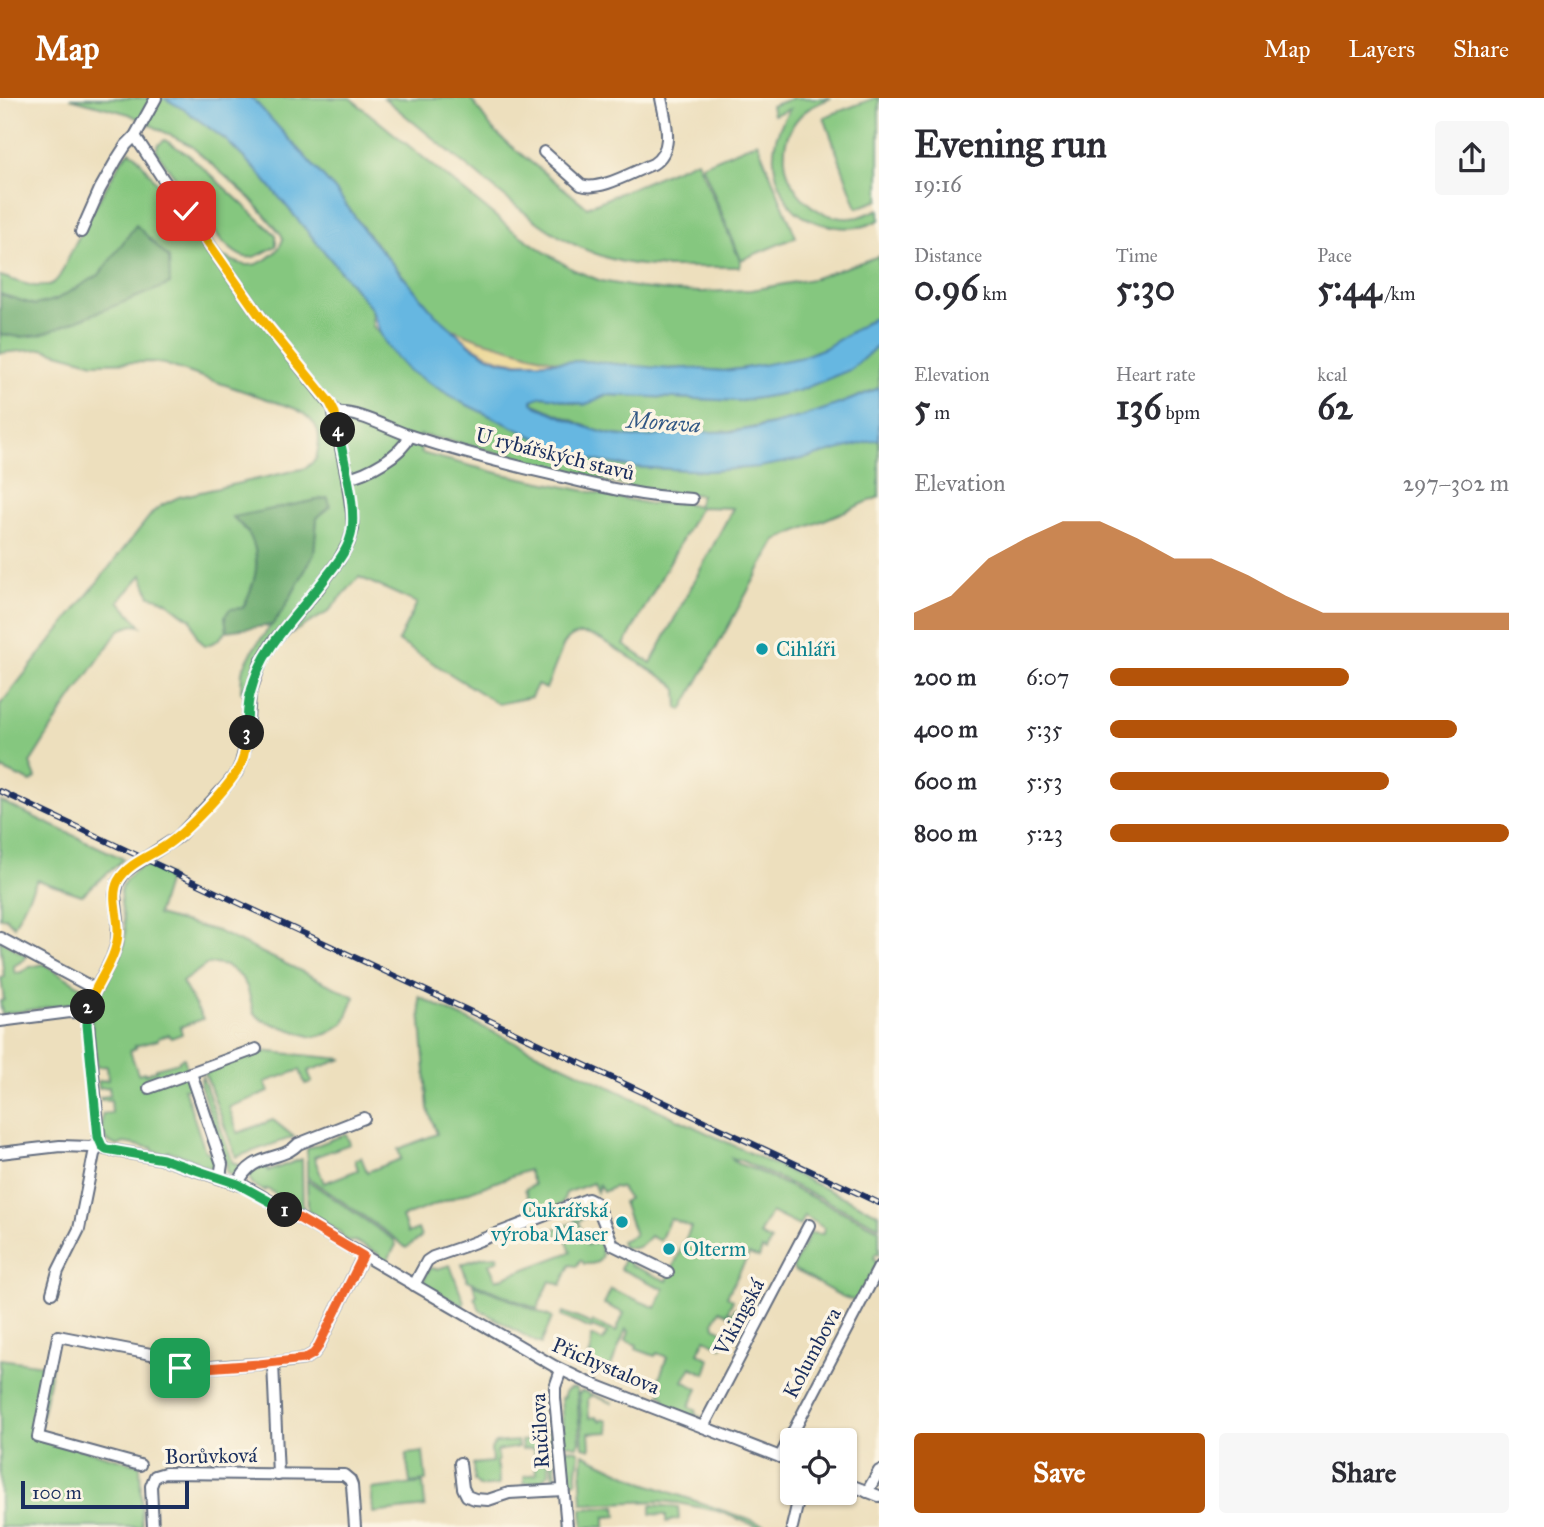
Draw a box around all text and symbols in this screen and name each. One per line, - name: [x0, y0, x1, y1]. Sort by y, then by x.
- text: Map: [35, 29, 99, 69]
- text: Map: [1264, 34, 1311, 64]
- text: Layers: [1349, 34, 1415, 64]
- text: Share: [1453, 34, 1509, 64]
- text: Evening run: [914, 121, 1107, 167]
- button: share: [1435, 121, 1509, 195]
- text: 19:16: [914, 170, 962, 198]
- pin: [156, 181, 216, 241]
- icon: check: [167, 192, 205, 230]
- text: Distance: [914, 244, 982, 267]
- text: Time: [1116, 244, 1158, 267]
- text: Pace: [1317, 244, 1352, 267]
- text: 0.96: [914, 267, 978, 310]
- text: 5:30: [1116, 267, 1175, 310]
- text: 5:44: [1317, 267, 1381, 310]
- text: km: [978, 282, 1007, 305]
- text: /km: [1381, 282, 1415, 305]
- text: Elevation: [914, 363, 989, 386]
- text: Heart rate: [1116, 363, 1196, 386]
- text: kcal: [1317, 363, 1347, 386]
- text: 5: [914, 386, 930, 429]
- text: 136: [1116, 386, 1161, 429]
- text: 62: [1317, 386, 1353, 429]
- text: m: [930, 401, 950, 424]
- text: bpm: [1161, 401, 1200, 424]
- water label: Morava: [624, 405, 702, 439]
- pin: 4: [320, 412, 356, 448]
- text: 4: [332, 418, 343, 441]
- street label: U rybářských stavů: [473, 422, 637, 486]
- text: Elevation: [914, 469, 1005, 497]
- text: 297–302 m: [1403, 469, 1509, 497]
- place label: Cihláři: [776, 636, 836, 662]
- marker: Cihláři: [754, 641, 770, 657]
- text: 200 m: [914, 663, 976, 691]
- text: 6:07: [1026, 663, 1069, 691]
- text: 400 m: [914, 715, 978, 743]
- text: 5:35: [1026, 715, 1062, 743]
- pin: 3: [230, 716, 264, 750]
- text: 3: [243, 721, 250, 744]
- text: 600 m: [914, 767, 977, 795]
- text: 5:53: [1026, 767, 1062, 795]
- text: 800 m: [914, 819, 977, 847]
- text: 5:23: [1026, 819, 1063, 847]
- pin: 2: [70, 990, 106, 1024]
- text: 2: [83, 995, 92, 1018]
- pin: 1: [268, 1192, 302, 1228]
- place label: Cukrářská výroba Maser: [490, 1197, 608, 1247]
- text: 1: [281, 1198, 288, 1221]
- marker: Cukrářská výroba Maser: [614, 1214, 630, 1230]
- place label: Olterm: [683, 1236, 747, 1262]
- marker: Olterm: [661, 1241, 677, 1257]
- street label: Vikingská: [708, 1274, 770, 1361]
- street label: Kolumbova: [777, 1303, 847, 1403]
- street label: Přichystalova: [548, 1332, 664, 1400]
- pin: [150, 1338, 210, 1398]
- icon: arrive: [161, 1349, 199, 1387]
- street label: Ručilova: [525, 1393, 555, 1469]
- map controls: [780, 1428, 857, 1505]
- button: locate: [780, 1428, 857, 1505]
- button: Save: [914, 1433, 1205, 1513]
- button: Share: [1219, 1433, 1509, 1513]
- street label: Borůvková: [164, 1442, 258, 1470]
- scale bar: [21, 1478, 189, 1510]
- text: 100 m: [32, 1481, 82, 1504]

